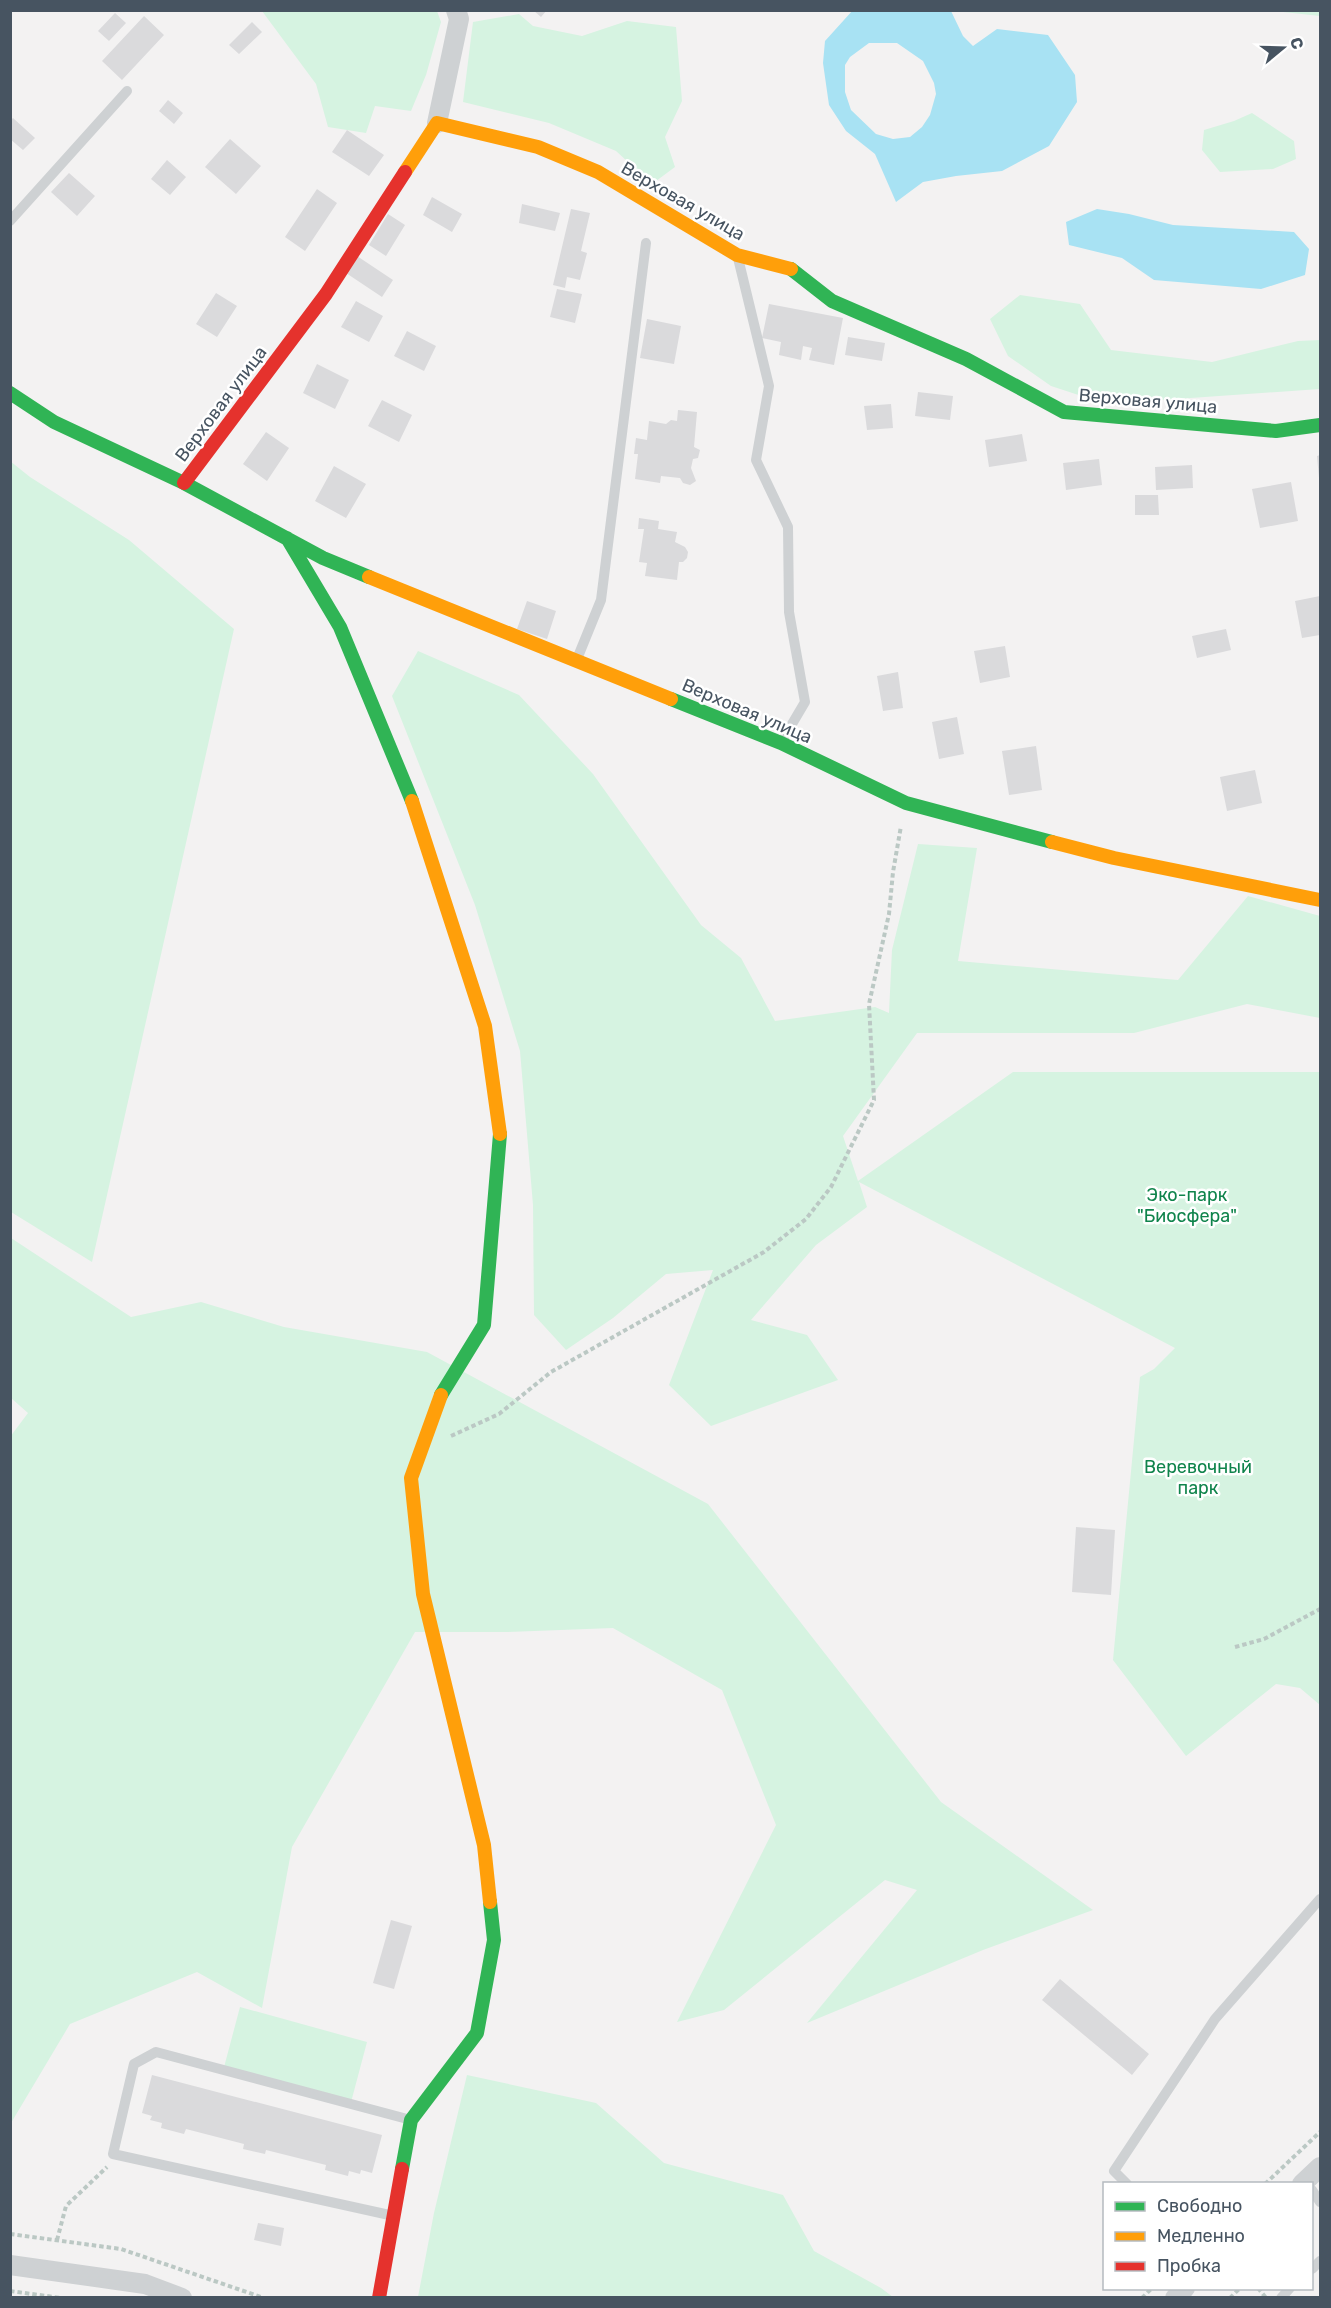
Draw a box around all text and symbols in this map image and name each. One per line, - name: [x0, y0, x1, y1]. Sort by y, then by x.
- north arrow: [1253, 18, 1313, 78]
- text: С: [1286, 35, 1308, 52]
- street label: Верховая улица: [617, 157, 749, 245]
- street label: Верховая улица: [170, 342, 272, 466]
- street label: Верховая улица: [1078, 384, 1218, 418]
- street label: Верховая улица: [679, 674, 815, 748]
- park label: Эко-парк "Биосфера": [1137, 1184, 1237, 1227]
- park label: Веревочный парк: [1144, 1456, 1252, 1499]
- legend: [1103, 2182, 1313, 2290]
- text: Свободно: [1157, 2195, 1242, 2217]
- text: Медленно: [1157, 2225, 1245, 2247]
- text: Пробка: [1157, 2255, 1221, 2277]

